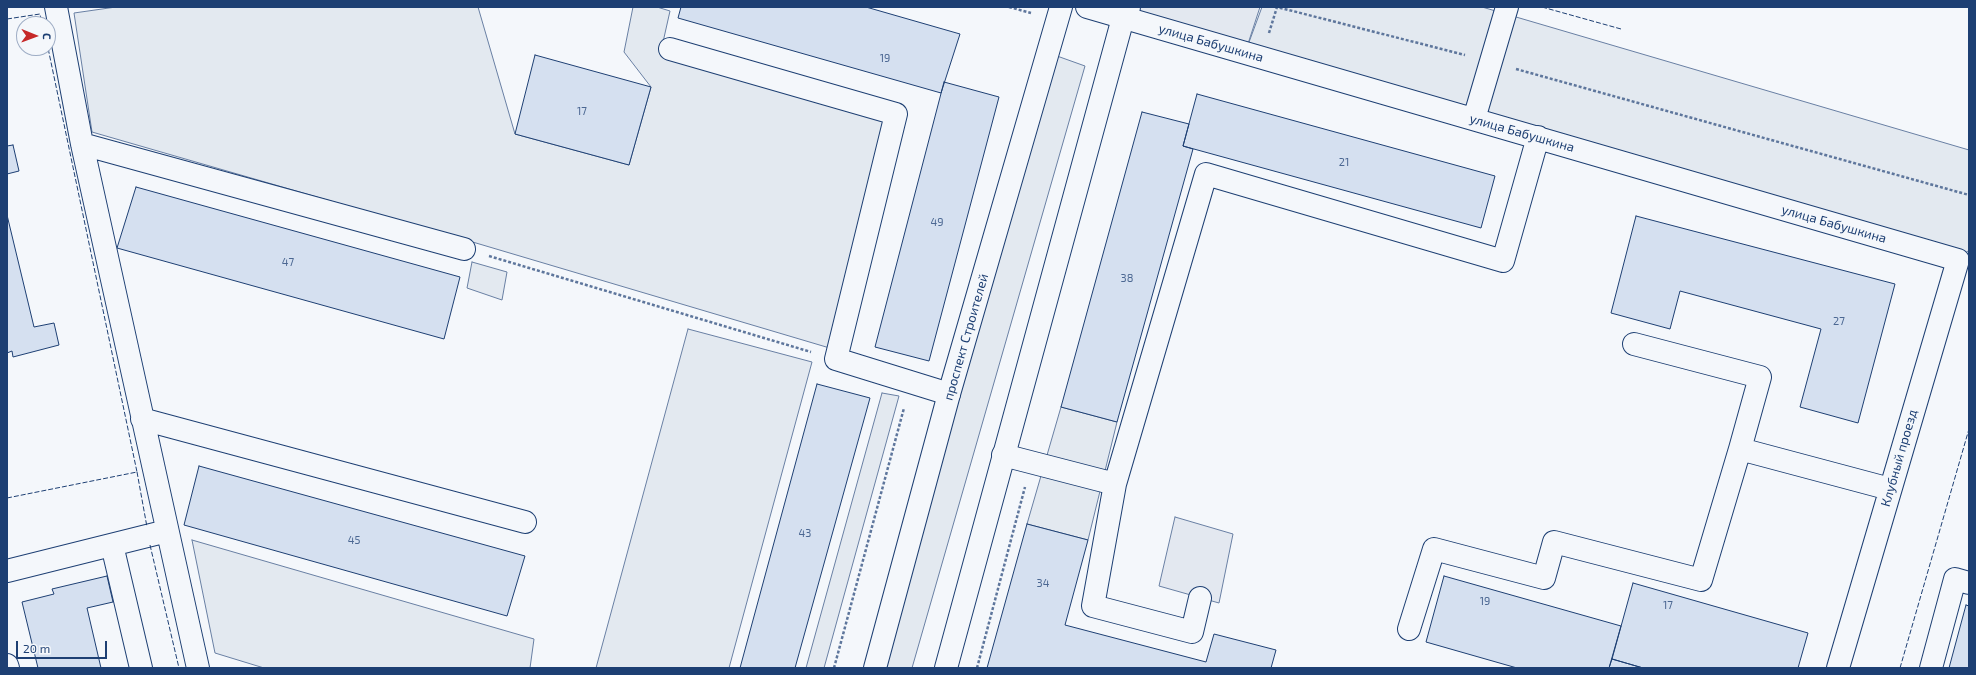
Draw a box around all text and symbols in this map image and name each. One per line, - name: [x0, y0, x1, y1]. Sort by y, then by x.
- north arrow: [16, 16, 56, 56]
- street label: улица Бабушкина: [1157, 21, 1265, 65]
- text: С: [41, 33, 54, 40]
- house number: 19: [880, 51, 890, 65]
- house number: 17: [577, 104, 587, 118]
- street label: улица Бабушкина: [1468, 111, 1576, 155]
- house number: 21: [1339, 155, 1349, 169]
- street label: улица Бабушкина: [1780, 202, 1888, 246]
- house number: 49: [930, 215, 944, 229]
- house number: 47: [282, 255, 294, 269]
- house number: 38: [1121, 271, 1133, 285]
- street label: проспект Строителей: [940, 272, 992, 402]
- house number: 27: [1833, 314, 1845, 328]
- street label: Клубный проезд: [1878, 408, 1920, 508]
- house number: 43: [799, 526, 811, 540]
- house number: 45: [348, 533, 360, 547]
- house number: 34: [1037, 576, 1049, 590]
- house number: 19: [1480, 594, 1490, 608]
- house number: 17: [1663, 598, 1673, 612]
- scale bar: [18, 633, 109, 659]
- text: 20 m: [23, 641, 50, 655]

